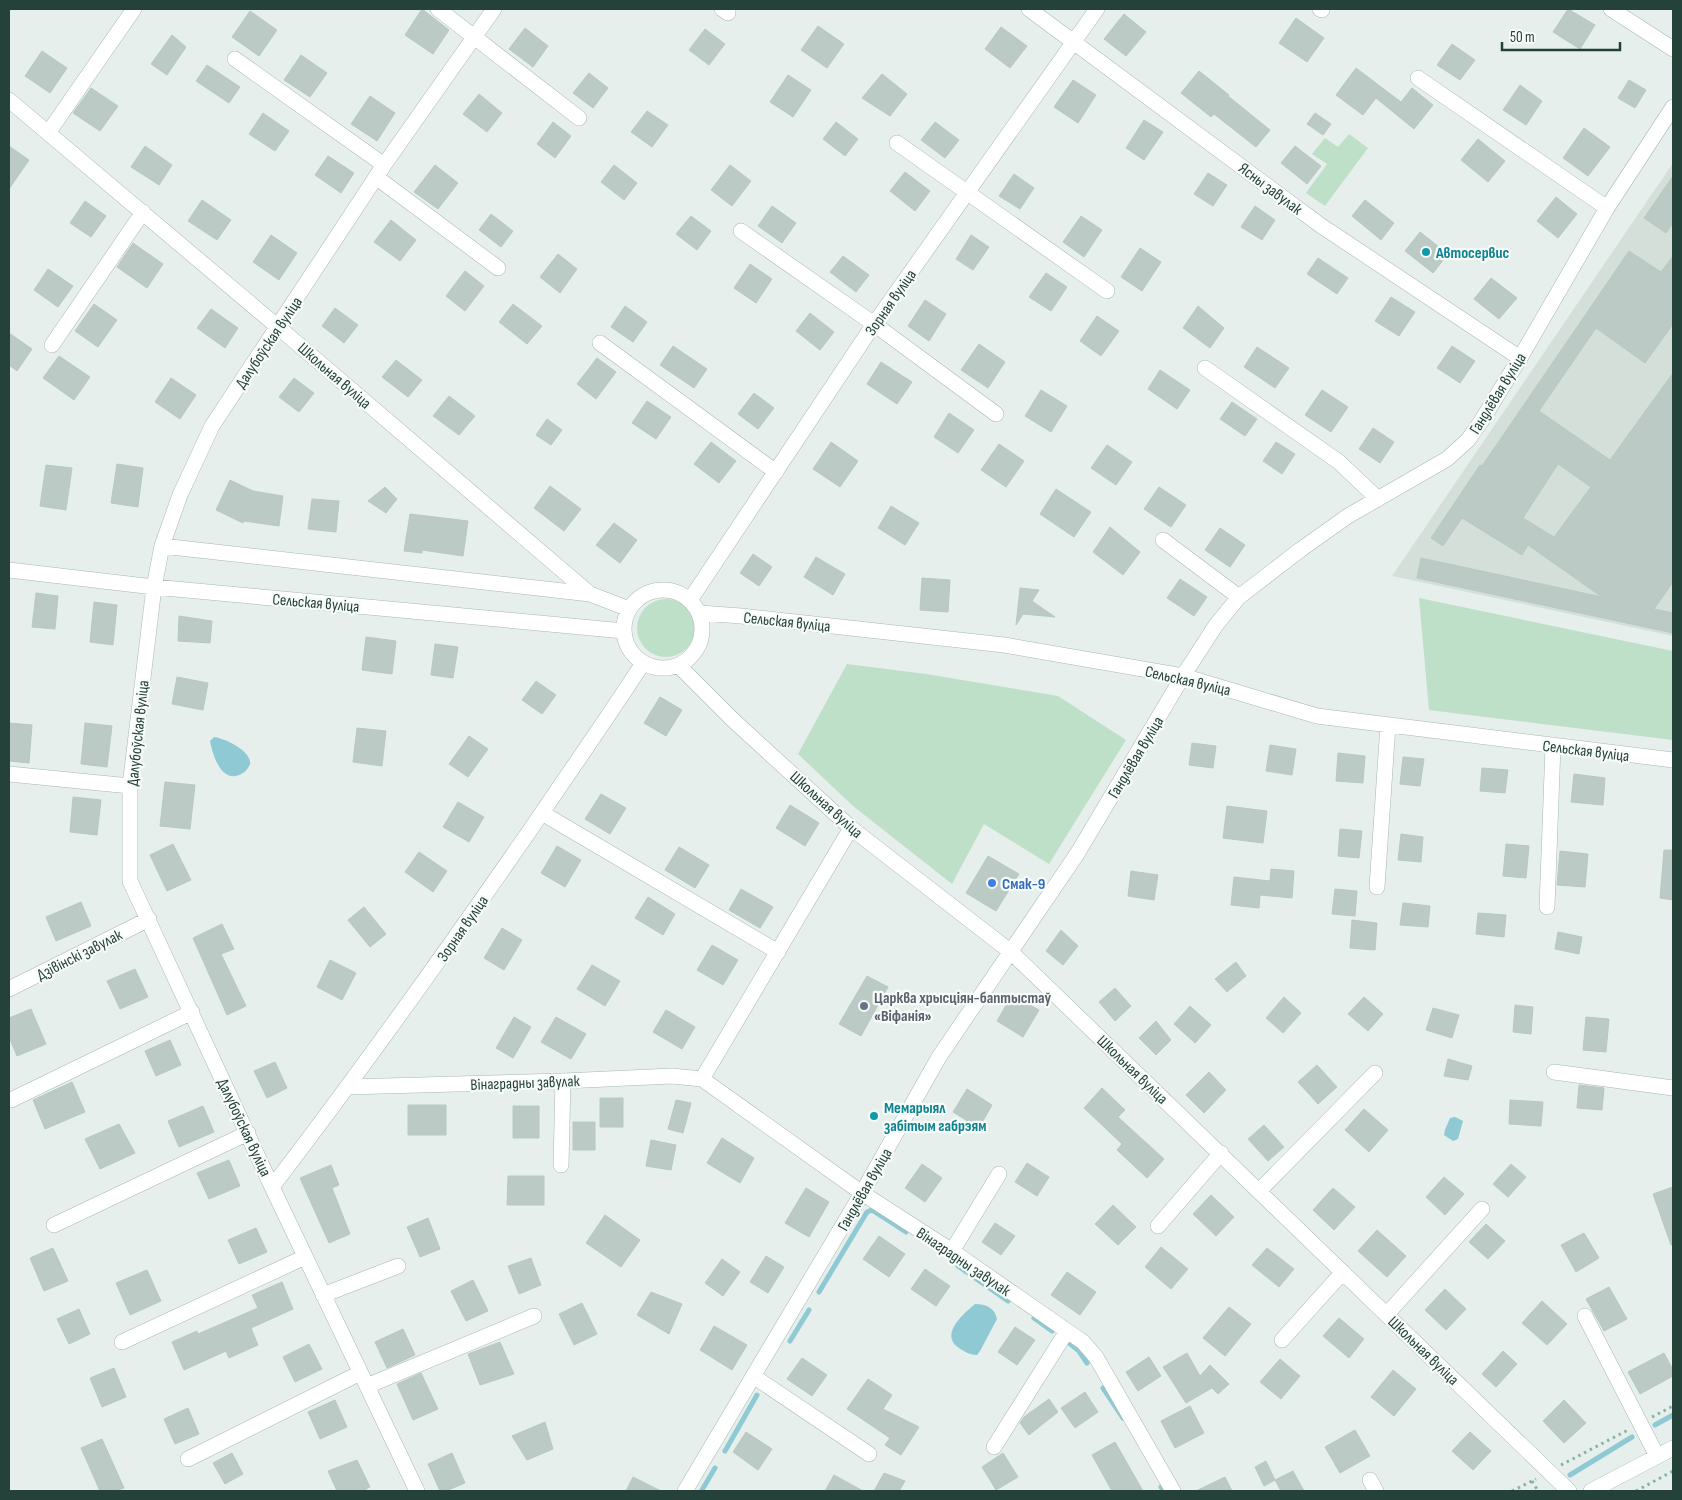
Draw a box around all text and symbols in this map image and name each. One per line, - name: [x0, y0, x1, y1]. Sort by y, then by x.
- scale bar: [1502, 20, 1620, 52]
- text: 50 m: [1510, 28, 1535, 47]
- street label: Ясны завулак: [1235, 159, 1306, 220]
- place label: Автосервис: [1435, 244, 1509, 263]
- marker: Автосервис: [1420, 246, 1432, 258]
- street label: Зорная вуліца: [862, 266, 921, 340]
- street label: Далубоўская вуліца: [232, 293, 307, 392]
- street label: Школьная вуліца: [293, 339, 375, 413]
- street label: Гандлёвая вуліца: [1466, 350, 1531, 438]
- street label: Сельская вуліца: [272, 590, 360, 617]
- street label: Сельская вуліца: [742, 608, 831, 637]
- street label: Сельская вуліца: [1143, 662, 1232, 701]
- street label: Далубоўская вуліца: [123, 679, 153, 787]
- street label: Гандлёвая вуліца: [1104, 713, 1168, 802]
- street label: Сельская вуліца: [1541, 737, 1630, 766]
- street label: Школьная вуліца: [786, 768, 866, 843]
- place label: Смак-9: [1002, 875, 1045, 894]
- marker: Смак-9: [986, 877, 998, 889]
- street label: Зорная вуліца: [434, 892, 493, 966]
- street label: Дзівінскі завулак: [34, 925, 126, 985]
- place label: Царква хрысціян-баптыстаў «Віфанія»: [874, 989, 1052, 1026]
- marker: Царква хрысціян-баптыстаў «Віфанія»: [858, 1000, 870, 1012]
- street label: Школьная вуліца: [1093, 1032, 1171, 1109]
- street label: Вінаградны завулак: [470, 1072, 581, 1095]
- street label: Далубоўская вуліца: [213, 1075, 275, 1180]
- place label: Мемарыял забітым габрэям: [884, 1099, 986, 1136]
- marker: Мемарыял забітым габрэям: [868, 1110, 880, 1122]
- street label: Гандлёвая вуліца: [834, 1145, 897, 1234]
- street label: Вінаградны завулак: [913, 1224, 1015, 1301]
- street label: Школьная вуліца: [1384, 1313, 1462, 1390]

